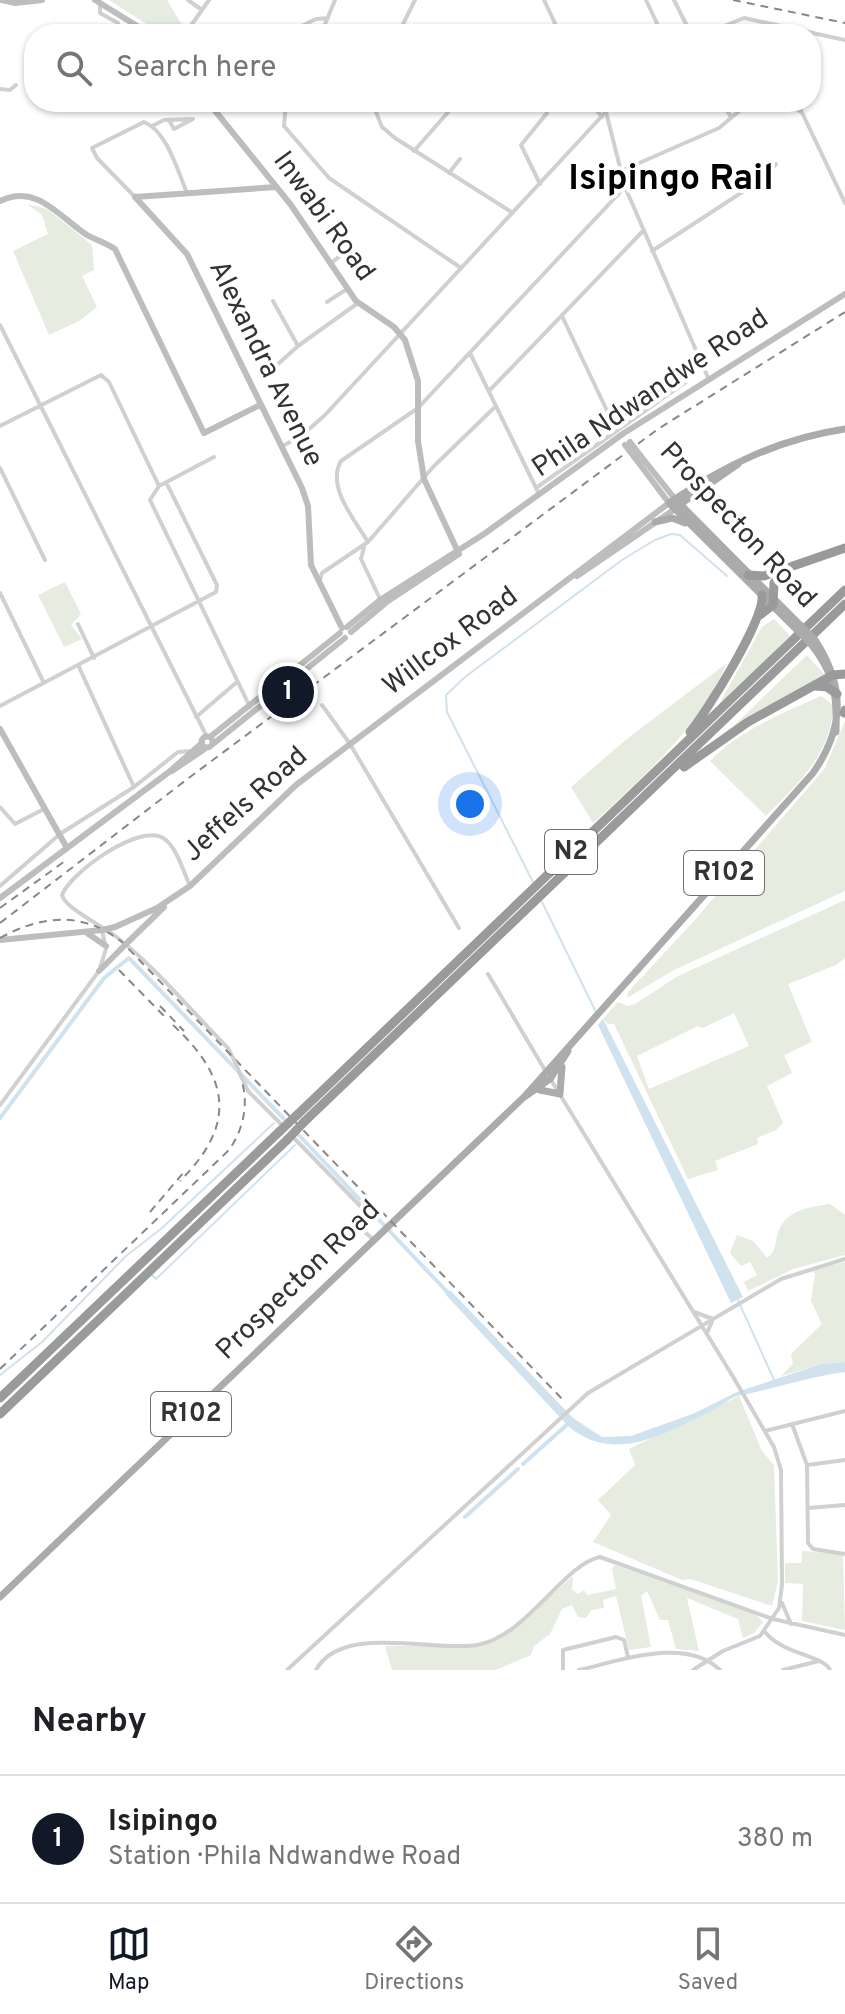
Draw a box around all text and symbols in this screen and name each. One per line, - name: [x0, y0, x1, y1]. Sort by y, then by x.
- search box: [24, 24, 821, 112]
- icon: search: [52, 46, 96, 90]
- text: Search here: [116, 50, 276, 87]
- street label: Inwabi Road: [264, 145, 382, 289]
- district label: Isipingo Rail: [568, 157, 774, 203]
- street label: Alexandra Avenue: [199, 255, 331, 473]
- street label: Phila Ndwandwe Road: [526, 301, 776, 487]
- street label: Prospecton Road: [651, 435, 823, 617]
- street label: Willcox Road: [376, 579, 526, 705]
- pin: 1: [262, 662, 314, 722]
- street label: Jeffels Road: [176, 739, 316, 871]
- your location: [450, 784, 490, 824]
- road number: N2: [545, 830, 597, 874]
- road number: R102: [684, 851, 764, 895]
- street label: Prospecton Road: [209, 1193, 389, 1369]
- road number: R102: [151, 1392, 231, 1436]
- text: Nearby: [32, 1701, 147, 1744]
- text: Isipingo: [108, 1804, 218, 1841]
- text: 1: [53, 1823, 63, 1856]
- text: 380 m: [737, 1823, 813, 1856]
- text: Station · Phila Ndwandwe Road: [108, 1841, 461, 1874]
- tab: Map: [107, 1922, 151, 1997]
- tab: Directions: [364, 1922, 464, 1997]
- tab: Saved: [678, 1922, 738, 1997]

